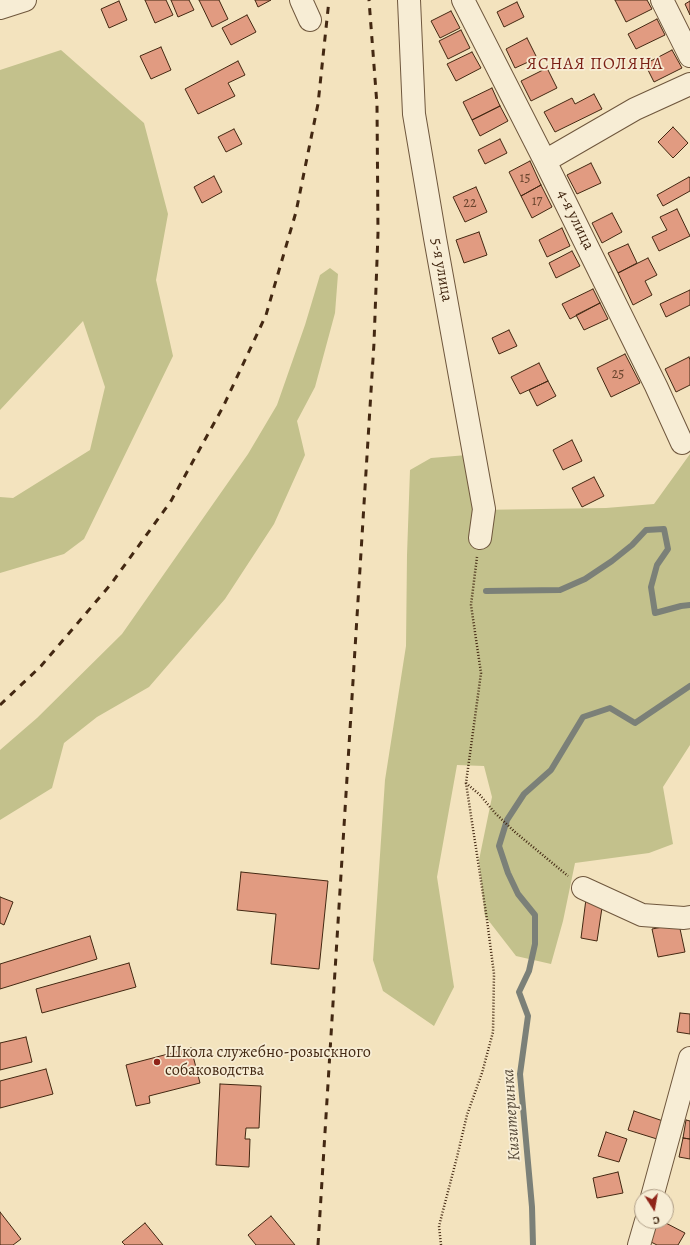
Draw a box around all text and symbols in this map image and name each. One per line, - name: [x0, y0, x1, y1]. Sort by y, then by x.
- district label: ЯСНАЯ ПОЛЯНА: [527, 55, 663, 75]
- house number: 15: [520, 171, 530, 187]
- street label: 4-я улица: [552, 187, 598, 253]
- house number: 17: [532, 194, 542, 210]
- house number: 22: [463, 196, 477, 212]
- street label: 5-я улица: [426, 237, 456, 303]
- house number: 25: [612, 367, 624, 383]
- place label: Школа служебно-розыскного собаководства: [165, 1043, 371, 1081]
- marker: Школа служебно-розыскного собаководства: [152, 1057, 162, 1067]
- water label: Кизитеринка: [499, 1068, 525, 1162]
- north arrow: [634, 1189, 674, 1229]
- text: С: [651, 1212, 661, 1228]

